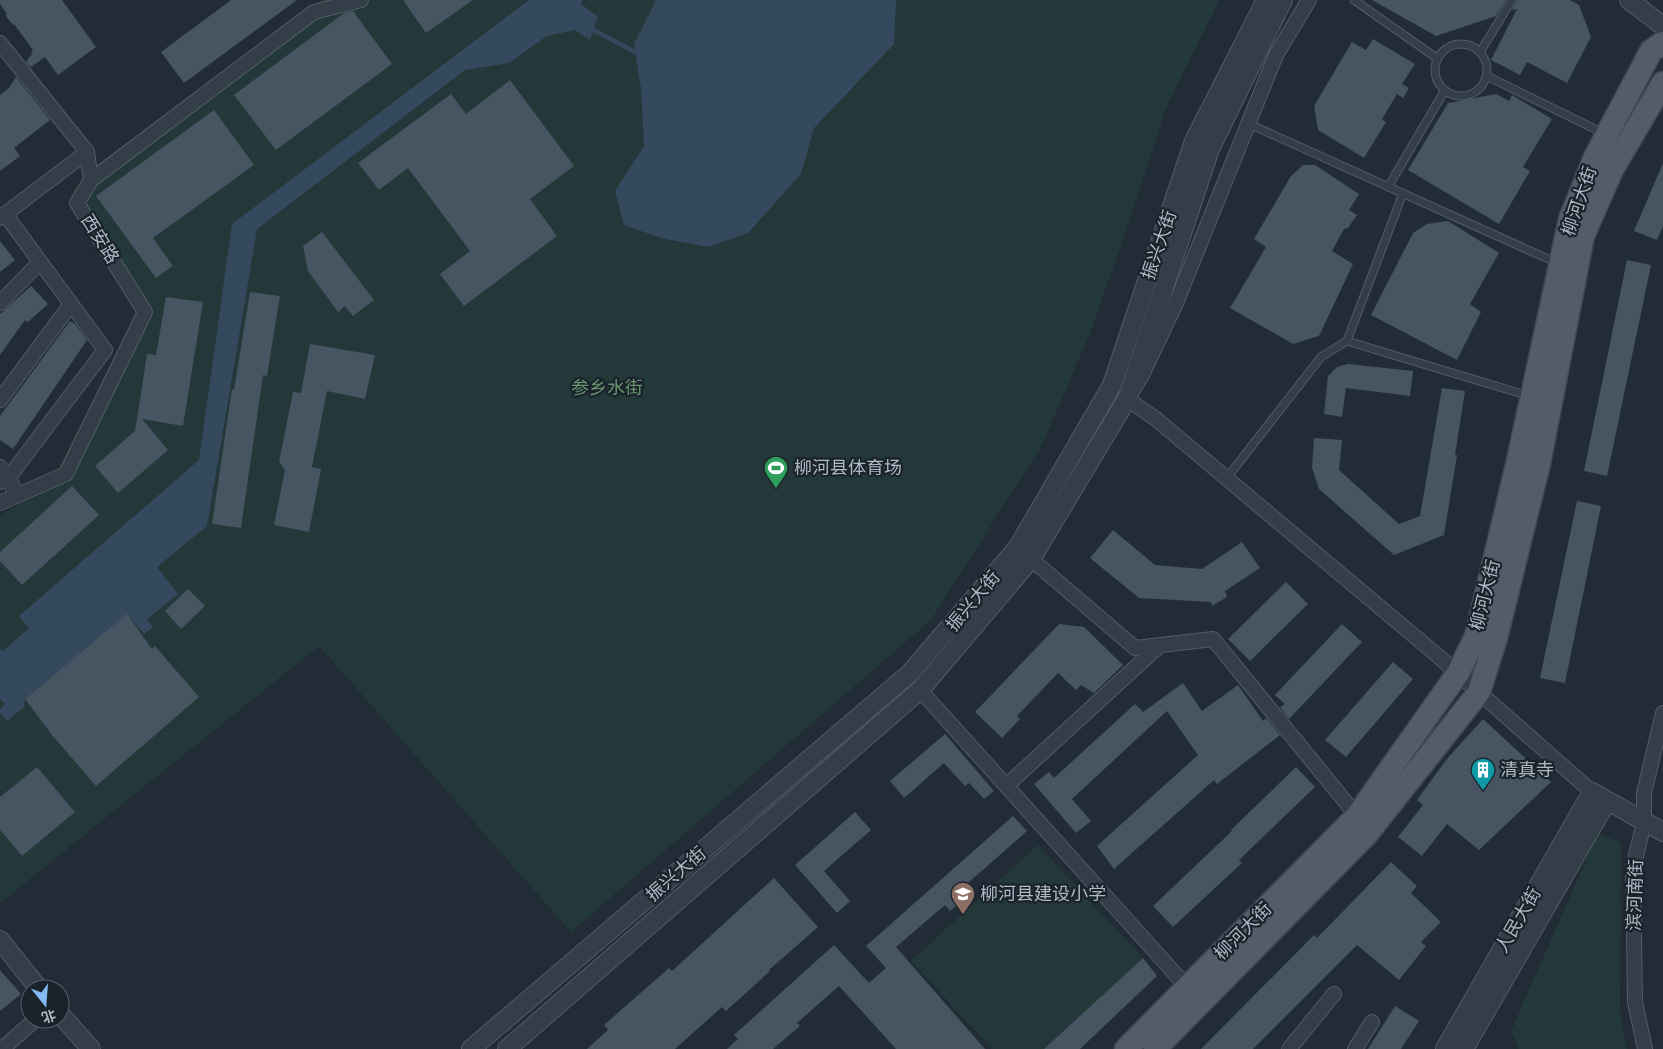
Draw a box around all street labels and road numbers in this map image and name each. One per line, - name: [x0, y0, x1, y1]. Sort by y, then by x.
- street label: 柳河大街: [1557, 163, 1601, 239]
- street label: 振兴大街: [1137, 207, 1181, 283]
- street label: 西安路: [76, 210, 124, 268]
- street label: 柳河大街: [1466, 557, 1504, 633]
- street label: 振兴大街: [941, 566, 1005, 636]
- street label: 振兴大街: [642, 842, 710, 906]
- street label: 滨河南街: [1623, 859, 1647, 931]
- street label: 人民大街: [1490, 883, 1546, 957]
- street label: 柳河大街: [1210, 898, 1276, 964]

